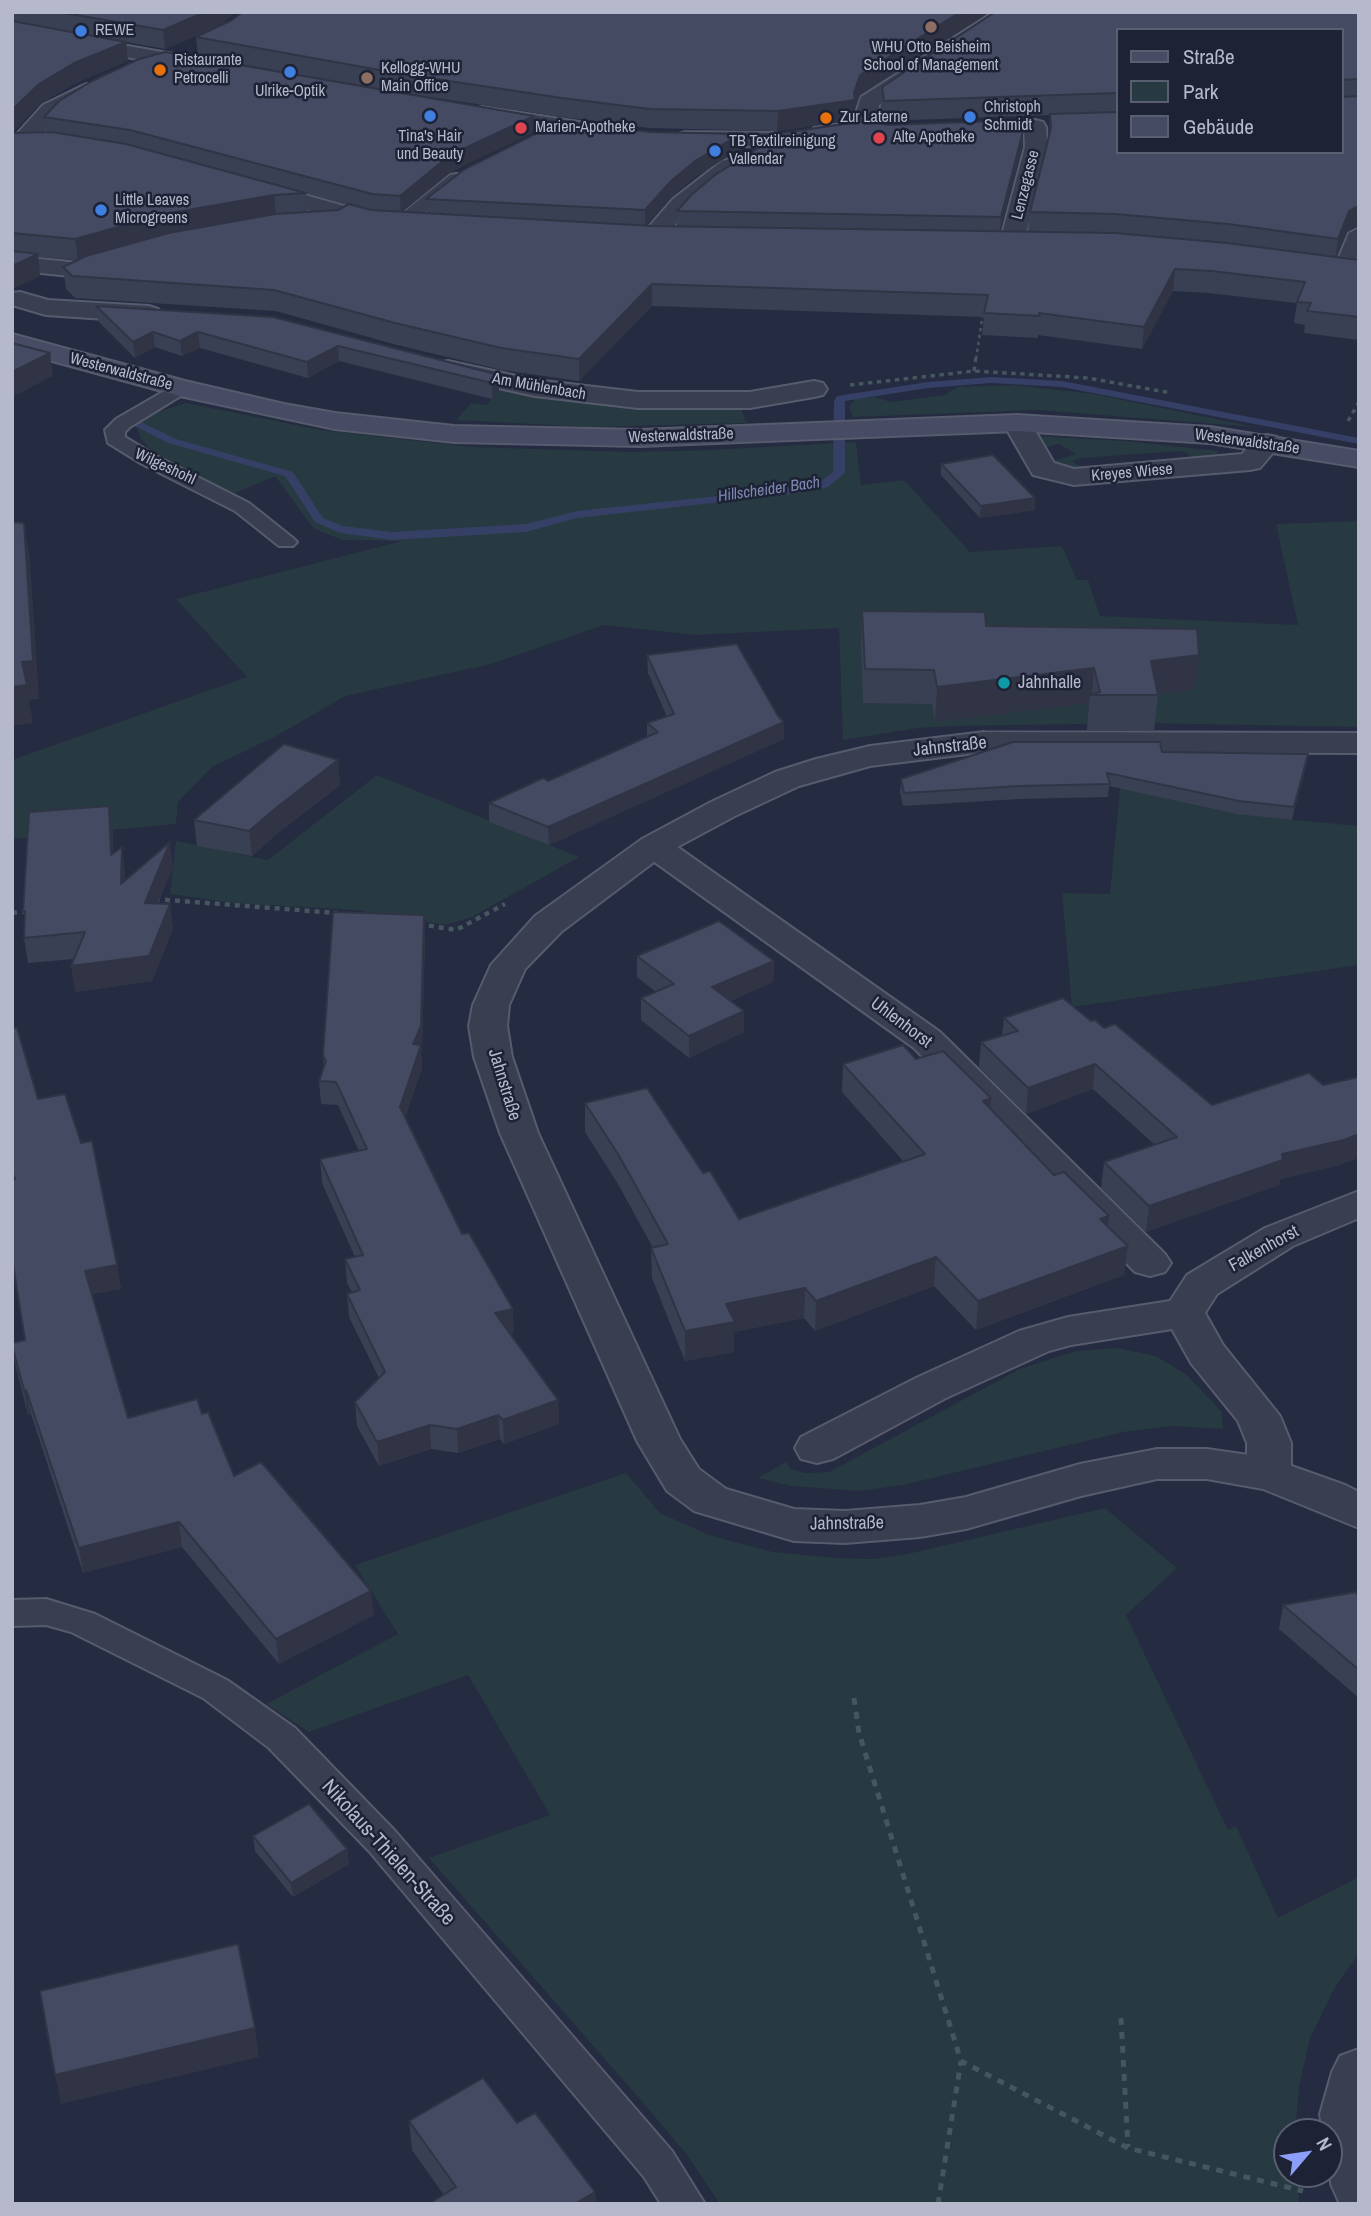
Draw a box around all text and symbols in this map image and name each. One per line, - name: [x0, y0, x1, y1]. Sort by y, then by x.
- marker: WHU Otto Beisheim School of Management: [923, 19, 939, 35]
- place label: REWE: [95, 21, 134, 41]
- marker: REWE: [73, 23, 89, 39]
- legend: [1116, 28, 1343, 154]
- place label: WHU Otto Beisheim School of Management: [864, 38, 998, 76]
- text: Straße: [1183, 42, 1235, 71]
- place label: Ristaurante Petrocelli: [174, 51, 242, 89]
- place label: Kellogg-WHU Main Office: [381, 59, 460, 97]
- marker: Ristaurante Petrocelli: [152, 62, 168, 78]
- marker: Ulrike-Optik: [282, 64, 298, 80]
- marker: Kellogg-WHU Main Office: [359, 70, 375, 86]
- text: Park: [1183, 77, 1218, 106]
- place label: Ulrike-Optik: [255, 82, 325, 102]
- place label: Christoph Schmidt: [984, 98, 1041, 136]
- marker: Tina's Hair und Beauty: [422, 108, 438, 124]
- place label: Zur Laterne: [840, 108, 908, 128]
- marker: Christoph Schmidt: [962, 109, 978, 125]
- marker: Zur Laterne: [818, 110, 834, 126]
- text: Gebäude: [1183, 112, 1254, 141]
- place label: Marien-Apotheke: [535, 118, 636, 138]
- marker: Marien-Apotheke: [513, 120, 529, 136]
- place label: Tina's Hair und Beauty: [397, 127, 463, 165]
- place label: Alte Apotheke: [893, 128, 975, 148]
- marker: Alte Apotheke: [871, 130, 887, 146]
- place label: TB Textilreinigung Vallendar: [729, 132, 835, 170]
- marker: TB Textilreinigung Vallendar: [707, 143, 723, 159]
- street label: Lenzegasse: [1008, 148, 1044, 222]
- place label: Little Leaves Microgreens: [115, 191, 189, 229]
- marker: Little Leaves Microgreens: [93, 202, 109, 218]
- street label: Westerwaldstraße: [68, 349, 174, 395]
- street label: Am Mühlenbach: [491, 369, 587, 405]
- street label: Westerwaldstraße: [628, 425, 734, 447]
- street label: Westerwaldstraße: [1193, 425, 1301, 459]
- street label: Wilgeshohl: [132, 445, 198, 489]
- street label: Kreyes Wiese: [1090, 460, 1174, 486]
- water label: Hillscheider Bach: [717, 473, 821, 507]
- place label: Jahnhalle: [1018, 672, 1081, 694]
- marker: Jahnhalle: [996, 675, 1012, 691]
- street label: Jahnstraße: [912, 732, 988, 762]
- street label: Uhlenhorst: [866, 993, 936, 1053]
- street label: Jahnstraße: [483, 1047, 525, 1123]
- street label: Falkenhorst: [1225, 1221, 1303, 1277]
- street label: Jahnstraße: [810, 1513, 884, 1535]
- street label: Nikolaus-Thielen-Straße: [316, 1775, 460, 1931]
- north arrow: [1273, 2118, 1343, 2188]
- text: N: [1311, 2133, 1339, 2155]

